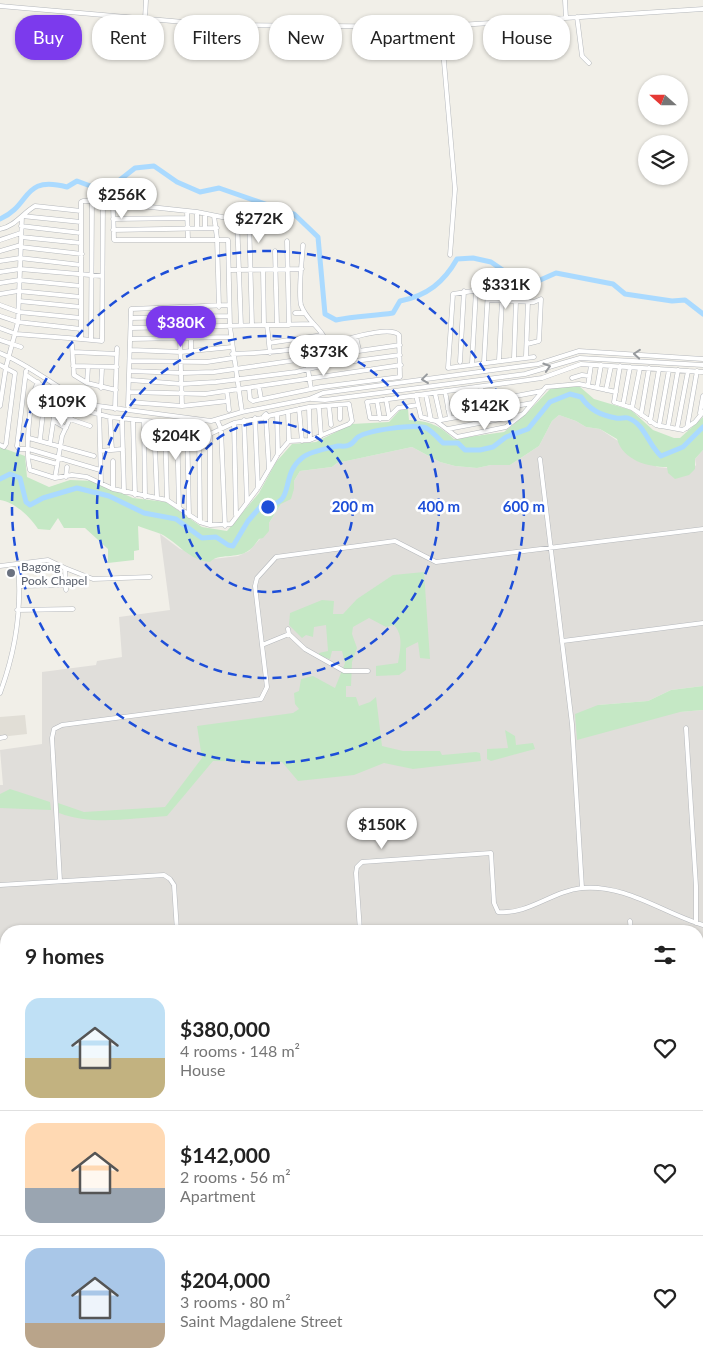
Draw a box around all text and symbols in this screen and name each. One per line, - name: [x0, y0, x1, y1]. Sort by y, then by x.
- chip: Buy: [15, 15, 82, 60]
- chip: Rent: [92, 15, 164, 60]
- chip: Filters: [174, 15, 259, 60]
- chip: New: [269, 15, 342, 60]
- chip: Apartment: [352, 15, 473, 60]
- chip: House: [483, 15, 570, 60]
- north arrow: [638, 75, 688, 125]
- map controls: [638, 75, 688, 185]
- button: layers: [638, 135, 688, 185]
- pin: $256K: [87, 178, 157, 220]
- text: $256K: [98, 184, 146, 203]
- pin: $272K: [224, 202, 294, 244]
- text: $272K: [235, 208, 283, 227]
- pin: $331K: [471, 268, 541, 310]
- text: $331K: [482, 274, 530, 293]
- pin: $380K: [146, 306, 216, 348]
- text: $380K: [157, 312, 205, 331]
- pin: $373K: [289, 334, 359, 377]
- text: $373K: [300, 341, 348, 360]
- one-way arrow: [633, 349, 641, 360]
- one-way arrow: [542, 363, 551, 373]
- one-way arrow: [421, 373, 429, 384]
- pin: $109K: [27, 384, 97, 427]
- pin: $142K: [450, 388, 520, 431]
- text: $109K: [38, 391, 86, 410]
- text: $142K: [461, 395, 509, 414]
- pin: $204K: [141, 418, 211, 461]
- text: $204K: [152, 425, 200, 444]
- text: 200 m: [332, 497, 374, 515]
- text: 400 m: [418, 497, 460, 515]
- text: 600 m: [503, 497, 545, 515]
- centre of rings: [259, 498, 277, 516]
- place label: Bagong Pook Chapel: [21, 559, 87, 588]
- marker: Bagong Pook Chapel: [5, 567, 17, 579]
- pin: $150K: [347, 808, 417, 850]
- text: $150K: [358, 814, 406, 833]
- icon: filters: [651, 941, 679, 969]
- text: 9 homes: [25, 943, 104, 968]
- text: $380,000: [180, 1016, 270, 1041]
- icon: home: [65, 1018, 125, 1078]
- icon: heart: [651, 1034, 679, 1062]
- text: 4 rooms · 148 m²: [180, 1041, 300, 1060]
- text: House: [180, 1060, 225, 1079]
- text: $142,000: [180, 1142, 270, 1167]
- icon: home: [65, 1143, 125, 1203]
- icon: heart: [651, 1159, 679, 1187]
- text: 2 rooms · 56 m²: [180, 1167, 291, 1186]
- text: Apartment: [180, 1186, 255, 1205]
- text: $204,000: [180, 1267, 270, 1292]
- icon: home: [65, 1268, 125, 1328]
- icon: heart: [651, 1284, 679, 1312]
- text: 3 rooms · 80 m²: [180, 1292, 291, 1311]
- text: Saint Magdalene Street: [180, 1311, 343, 1330]

